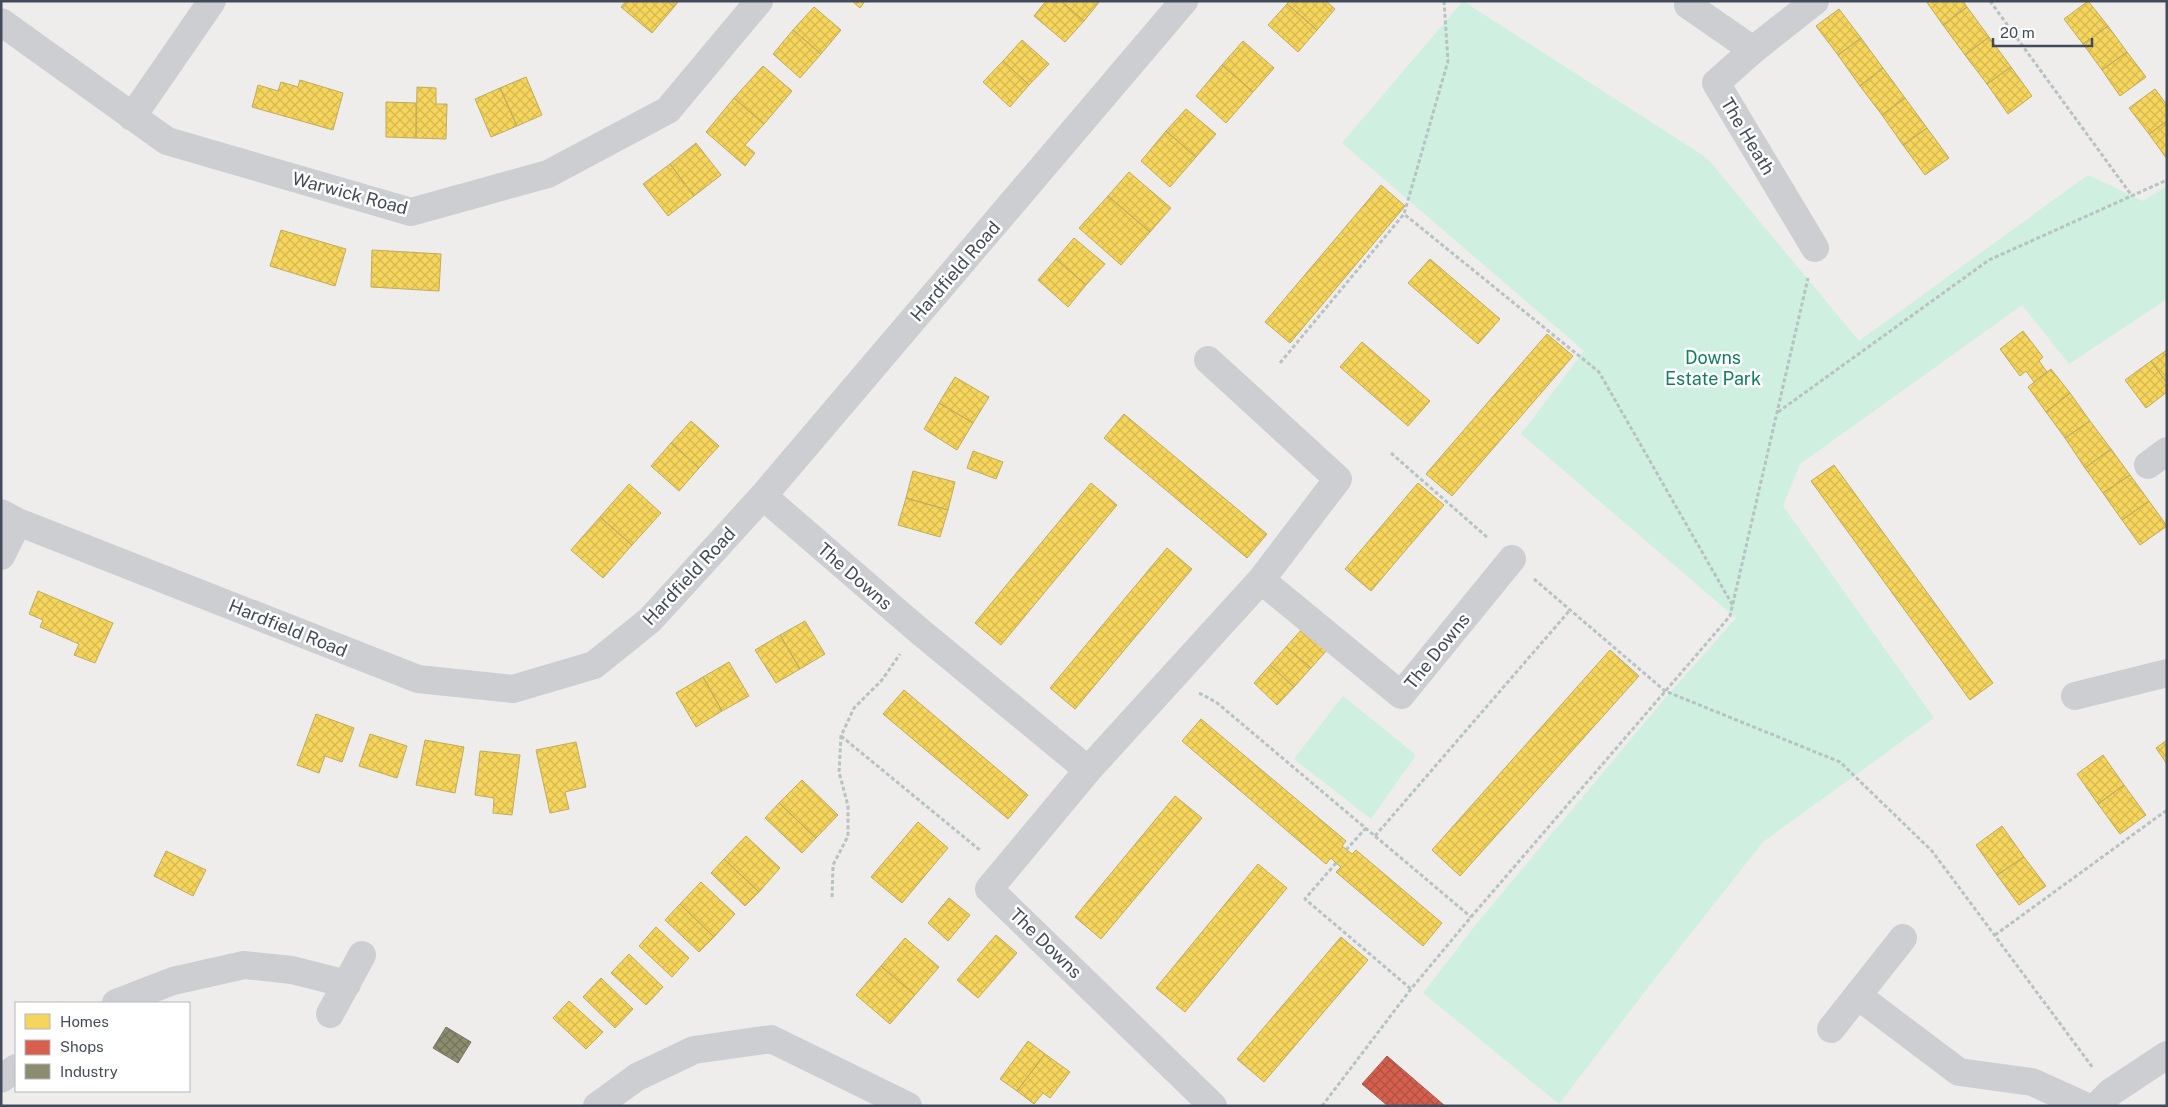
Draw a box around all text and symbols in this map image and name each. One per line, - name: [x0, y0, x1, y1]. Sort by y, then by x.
- scale bar: [1993, 15, 2092, 47]
- text: 20 m: [2000, 24, 2035, 41]
- street label: The Heath: [1717, 94, 1779, 178]
- street label: Warwick Road: [290, 167, 410, 219]
- street label: Hardfield Road: [906, 217, 1004, 325]
- park label: Downs Estate Park: [1665, 347, 1761, 389]
- street label: Hardfield Road: [638, 523, 740, 629]
- street label: The Downs: [814, 538, 896, 614]
- street label: Hardfield Road: [226, 595, 350, 661]
- street label: The Downs: [1400, 609, 1474, 693]
- street label: The Downs: [1006, 904, 1086, 982]
- legend: [15, 1002, 190, 1092]
- text: Homes: [60, 1013, 109, 1030]
- text: Shops: [60, 1038, 104, 1055]
- text: Industry: [60, 1063, 118, 1080]

